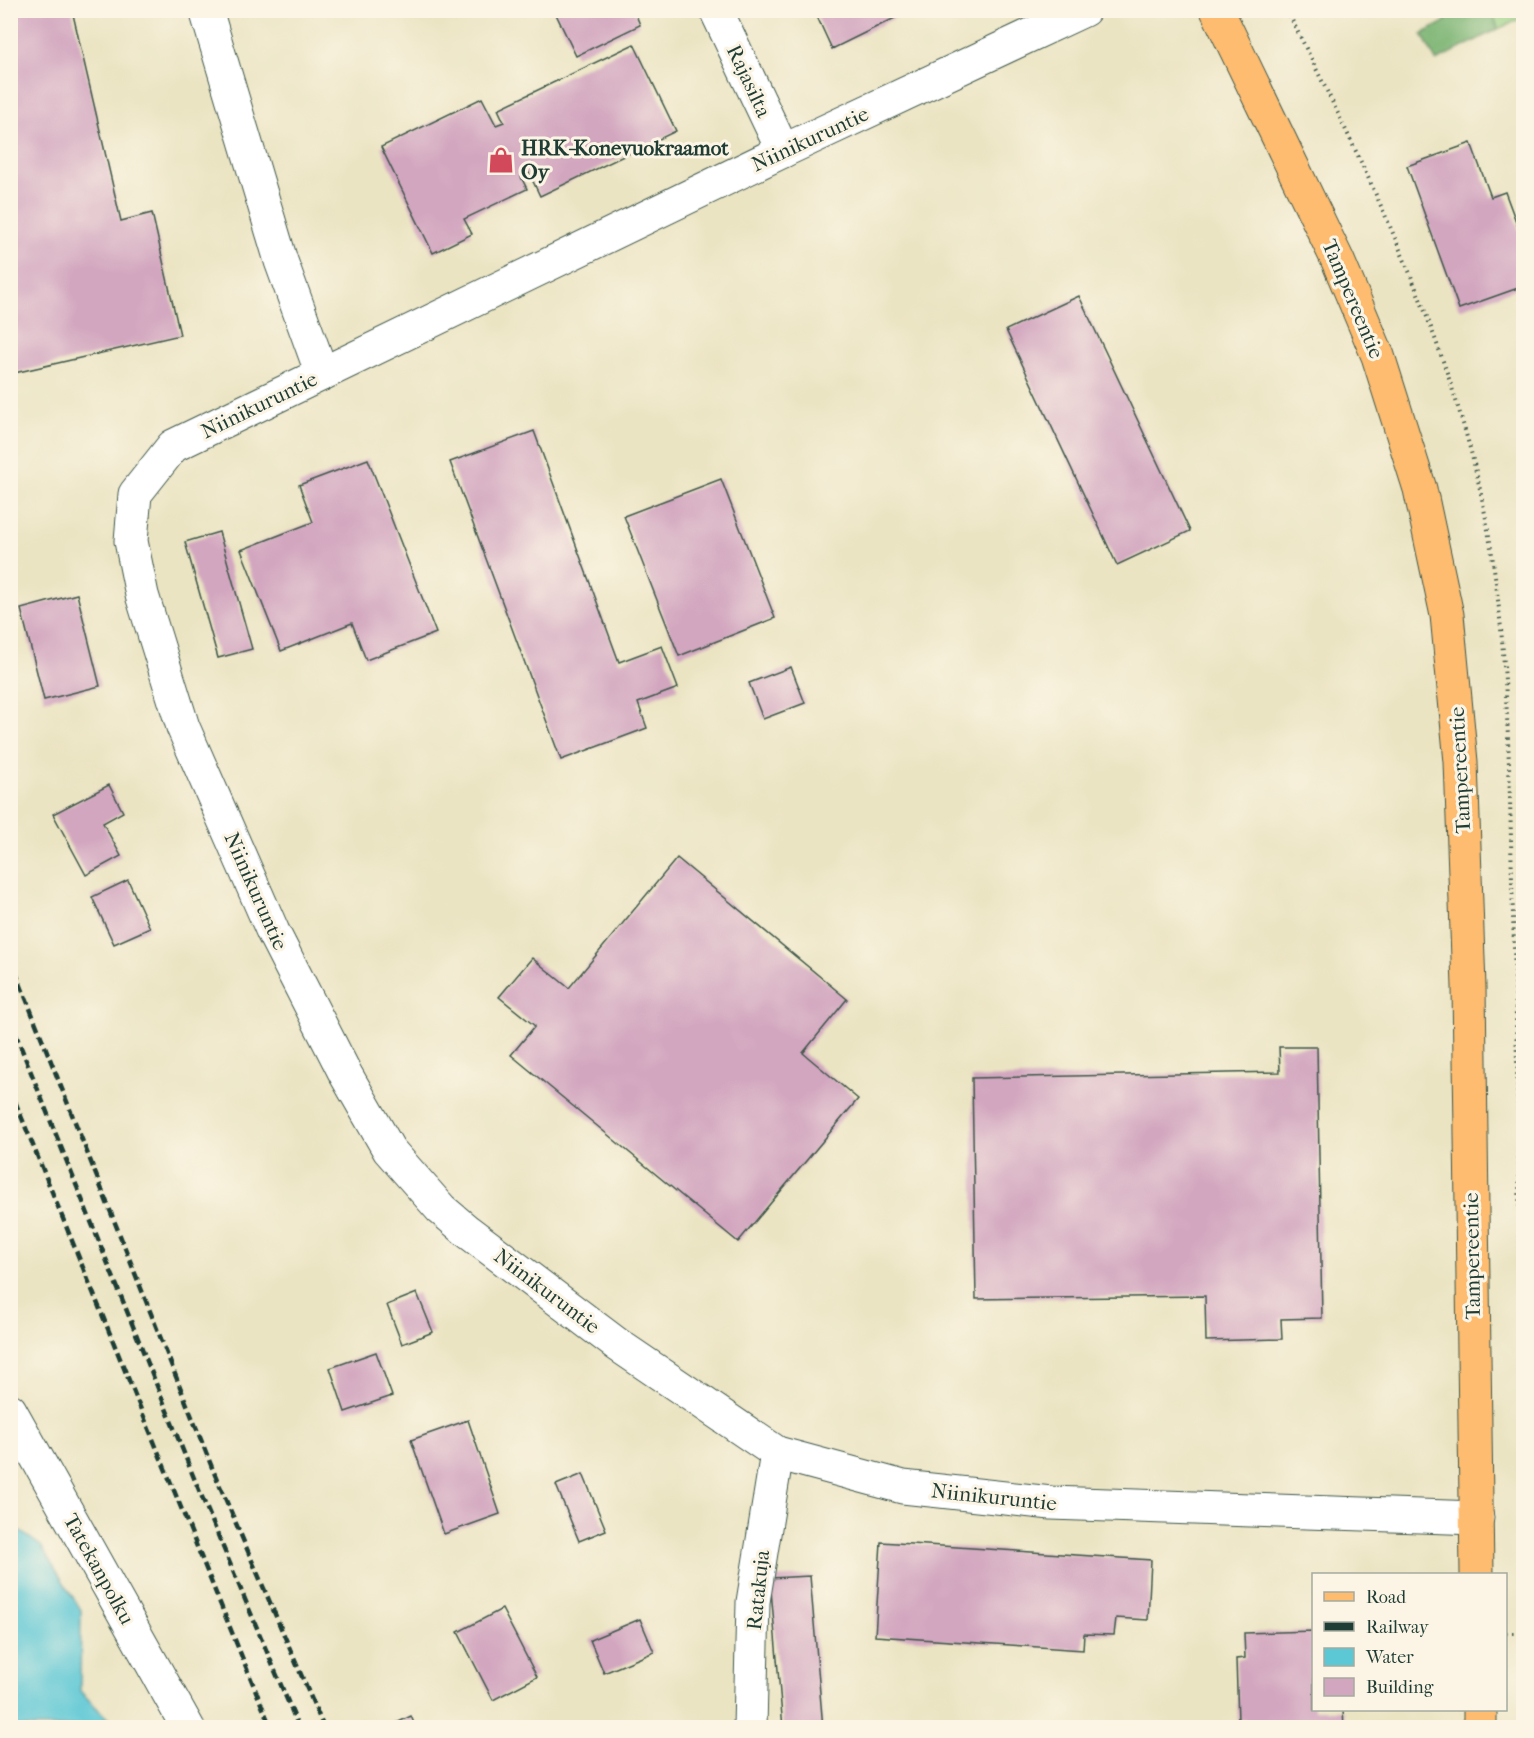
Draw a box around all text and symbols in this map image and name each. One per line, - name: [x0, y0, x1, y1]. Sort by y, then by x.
- street label: Rajasilta: [722, 41, 776, 121]
- street label: Niinikuruntie: [748, 101, 872, 177]
- place label: HRK-Konevuokraamot Oy: [521, 136, 729, 184]
- shop icon: HRK-Konevuokraamot Oy: [486, 145, 516, 175]
- street label: Tampereentie: [1317, 236, 1389, 362]
- street label: Niinikuruntie: [197, 367, 321, 443]
- street label: Tampereentie: [1445, 706, 1475, 834]
- street label: Niinikuruntie: [219, 829, 293, 953]
- street label: Tampereentie: [1459, 1192, 1485, 1320]
- street label: Niinikuruntie: [489, 1243, 605, 1339]
- street label: Niinikuruntie: [930, 1478, 1058, 1516]
- street label: Tatekanpolku: [59, 1509, 139, 1629]
- street label: Ratakuja: [742, 1549, 774, 1631]
- legend: [1312, 1573, 1507, 1711]
- text: Road: [1366, 1587, 1406, 1608]
- text: Railway: [1366, 1617, 1430, 1638]
- text: Water: [1365, 1647, 1414, 1668]
- text: Building: [1366, 1677, 1434, 1698]

